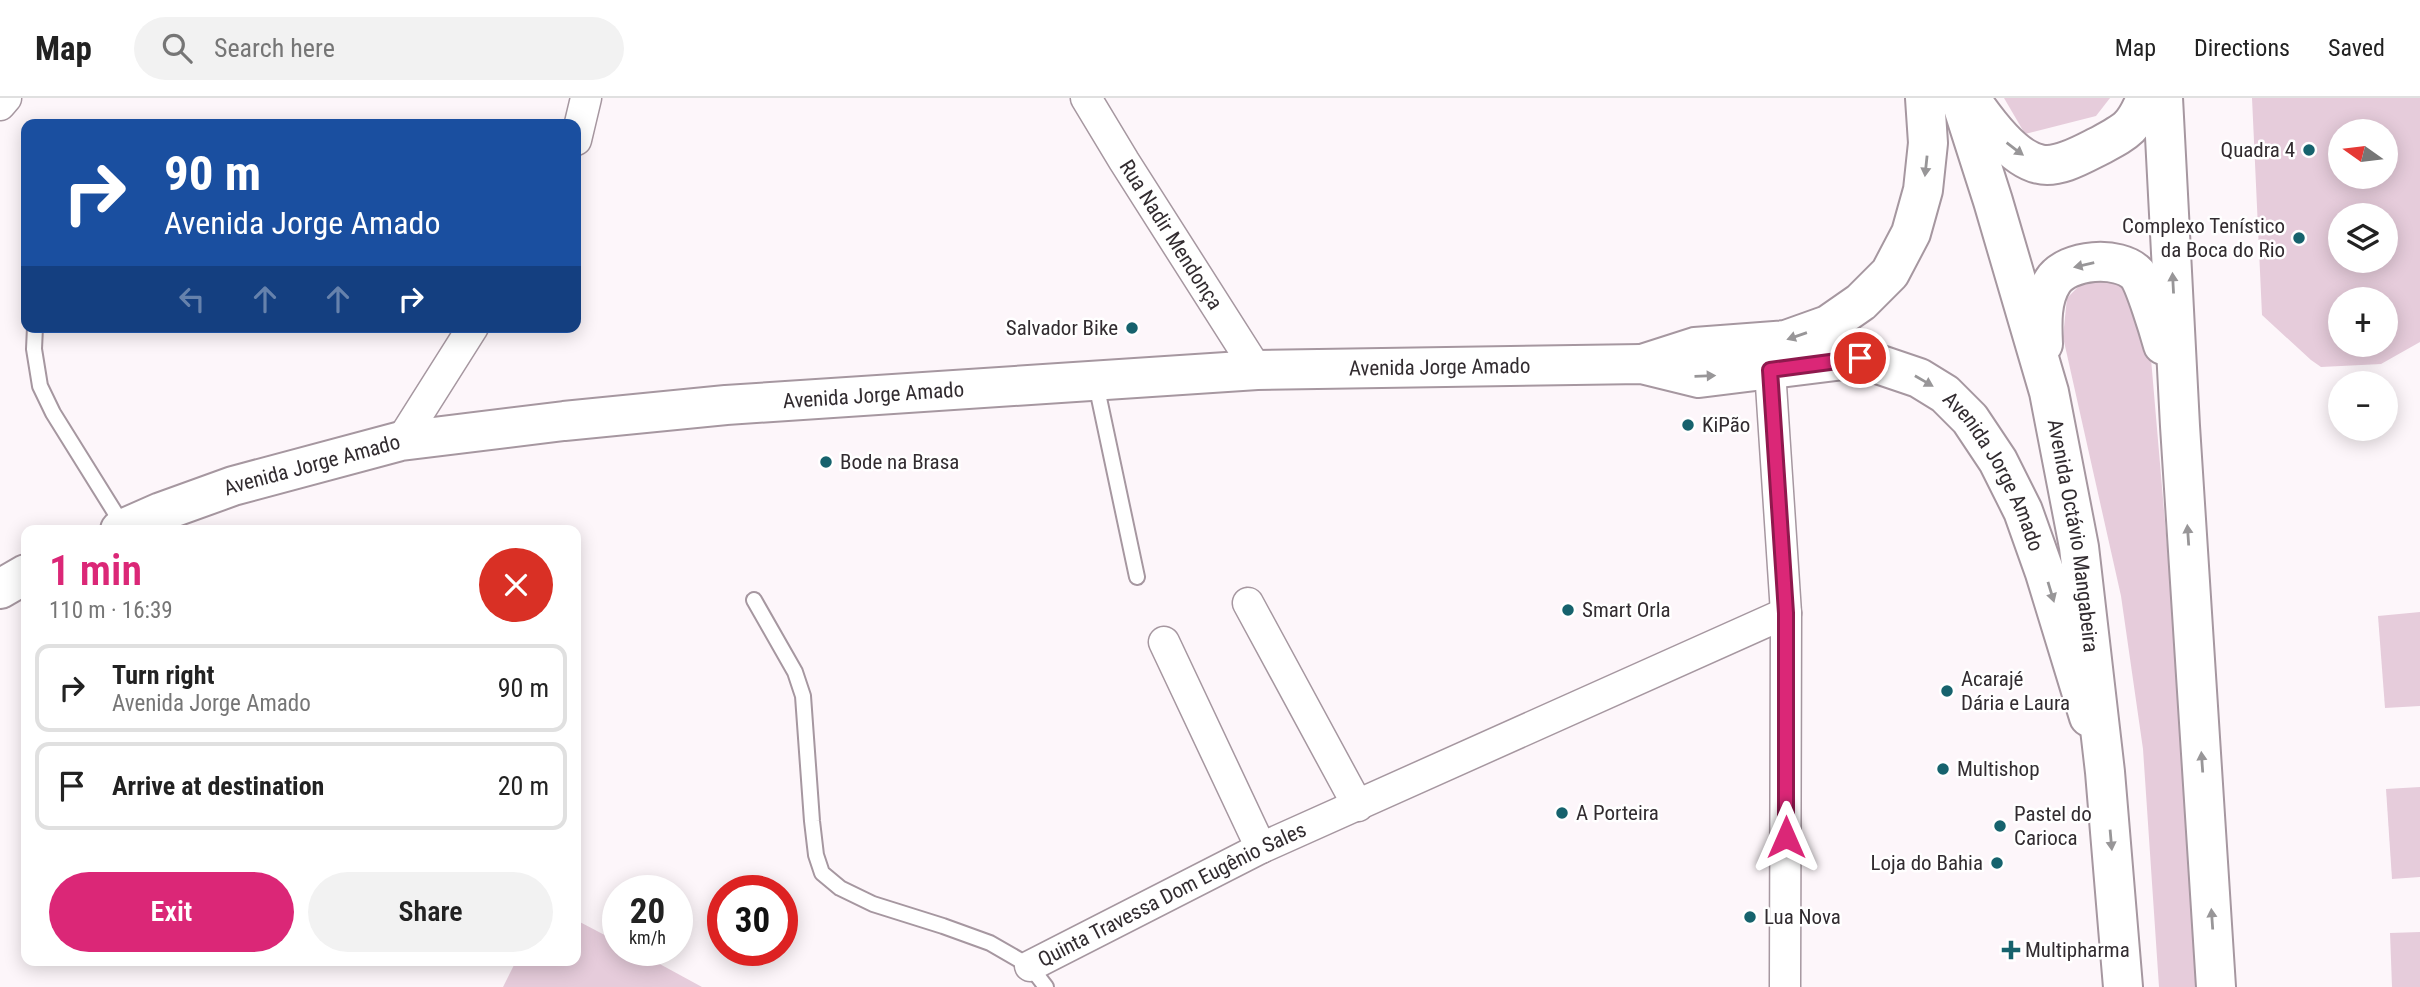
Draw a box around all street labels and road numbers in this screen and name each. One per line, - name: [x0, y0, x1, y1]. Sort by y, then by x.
- street label: Rua Nadir Mendonça: [1114, 156, 1227, 314]
- street label: Avenida Jorge Amado: [1349, 354, 1531, 381]
- street label: Avenida Jorge Amado: [782, 377, 965, 413]
- street label: Avenida Jorge Amado: [1938, 387, 2048, 554]
- street label: Avenida Octávio Mangabeira: [2043, 417, 2103, 654]
- street label: Avenida Jorge Amado: [220, 430, 403, 500]
- street label: Quinta Travessa Dom Eugênio Sales: [1034, 817, 1310, 972]

